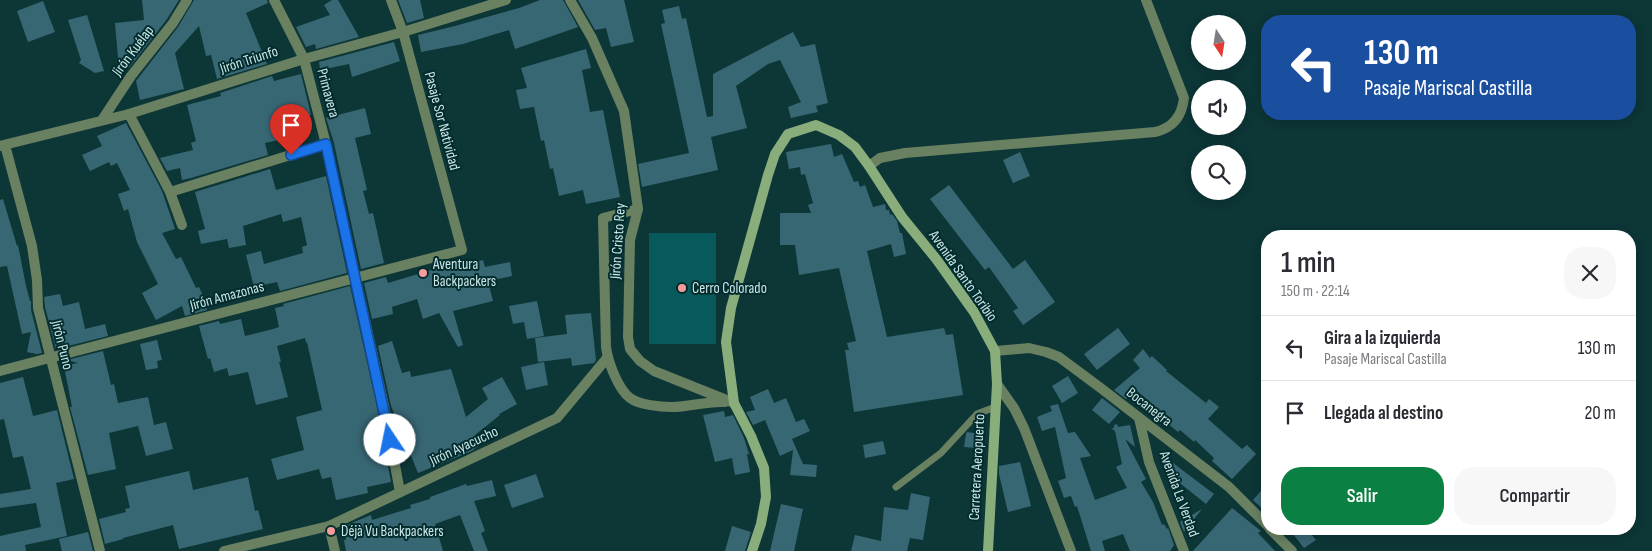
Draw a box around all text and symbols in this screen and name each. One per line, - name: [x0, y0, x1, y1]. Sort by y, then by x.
- north arrow: [1191, 15, 1246, 70]
- map controls: [1191, 15, 1246, 200]
- street label: Jirón Kuélap: [107, 22, 158, 81]
- text: 130 m: [1364, 32, 1439, 75]
- icon: left: [1281, 35, 1346, 100]
- street label: Jirón Triunfo: [217, 42, 280, 79]
- street label: Primavera: [312, 66, 344, 120]
- street label: Pasaje Sor Natividad: [420, 70, 464, 172]
- text: Pasaje Mariscal Castilla: [1364, 75, 1533, 102]
- button: sound: [1191, 80, 1246, 135]
- pin: [270, 104, 312, 155]
- icon: arrive: [277, 111, 305, 139]
- button: search: [1191, 145, 1246, 200]
- street label: Jirón Cristo Rey: [606, 202, 630, 281]
- street label: Avenida Santo Toribio: [924, 226, 1001, 325]
- text: 1 min: [1281, 245, 1336, 281]
- button: close: [1564, 247, 1616, 299]
- place label: Aventura Backpackers: [432, 255, 496, 291]
- marker: Aventura Backpackers: [417, 267, 429, 279]
- street label: Jirón Amazonas: [187, 277, 266, 315]
- place label: Cerro Colorado: [692, 279, 767, 298]
- marker: Cerro Colorado: [676, 282, 688, 294]
- text: 150 m · 22:14: [1281, 282, 1350, 301]
- street label: Jirón Puno: [46, 317, 77, 372]
- text: Gira a la izquierda: [1324, 327, 1441, 350]
- icon: left: [1281, 334, 1309, 362]
- text: 130 m: [1578, 337, 1616, 360]
- text: Pasaje Mariscal Castilla: [1324, 350, 1447, 369]
- street label: Bocanegra: [1122, 383, 1176, 431]
- icon: arrive: [1281, 399, 1309, 427]
- text: Llegada al destino: [1324, 402, 1443, 425]
- text: 20 m: [1584, 402, 1616, 425]
- position arrow: [363, 413, 415, 465]
- street label: Carretera Aeropuerto: [965, 413, 989, 521]
- street label: Jirón Ayacucho: [426, 422, 501, 471]
- street label: Avenida La Verdad: [1154, 448, 1203, 540]
- button: Salir: [1281, 467, 1444, 525]
- button: Compartir: [1454, 467, 1616, 525]
- place label: Déjà Vu Backpackers: [341, 522, 444, 541]
- marker: Déjà Vu Backpackers: [325, 525, 337, 537]

